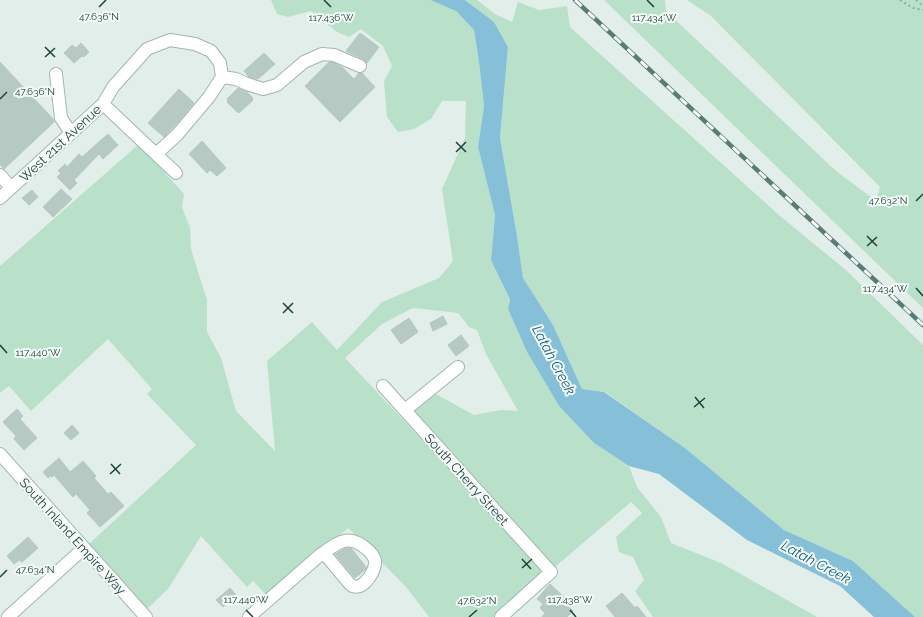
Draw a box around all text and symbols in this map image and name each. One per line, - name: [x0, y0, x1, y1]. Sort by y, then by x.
- text: 47.636°N: [79, 11, 119, 22]
- text: 117.436°W: [308, 12, 354, 23]
- text: 117.434°W: [632, 12, 677, 23]
- text: 47.636°N: [15, 86, 55, 97]
- street label: West 21st Avenue: [17, 102, 104, 185]
- text: 47.632°N: [869, 195, 907, 206]
- text: 117.434°W: [863, 283, 908, 294]
- water label: Latah Creek: [529, 323, 579, 398]
- text: 117.440°W: [15, 347, 61, 358]
- street label: South Cherry Street: [422, 431, 512, 529]
- street label: South Inland Empire Way: [16, 475, 129, 598]
- water label: Latah Creek: [779, 537, 854, 587]
- text: 47.634°N: [15, 564, 55, 575]
- text: 117.440°W: [223, 594, 269, 605]
- text: 117.438°W: [548, 594, 593, 605]
- text: 47.632°N: [458, 595, 496, 606]

